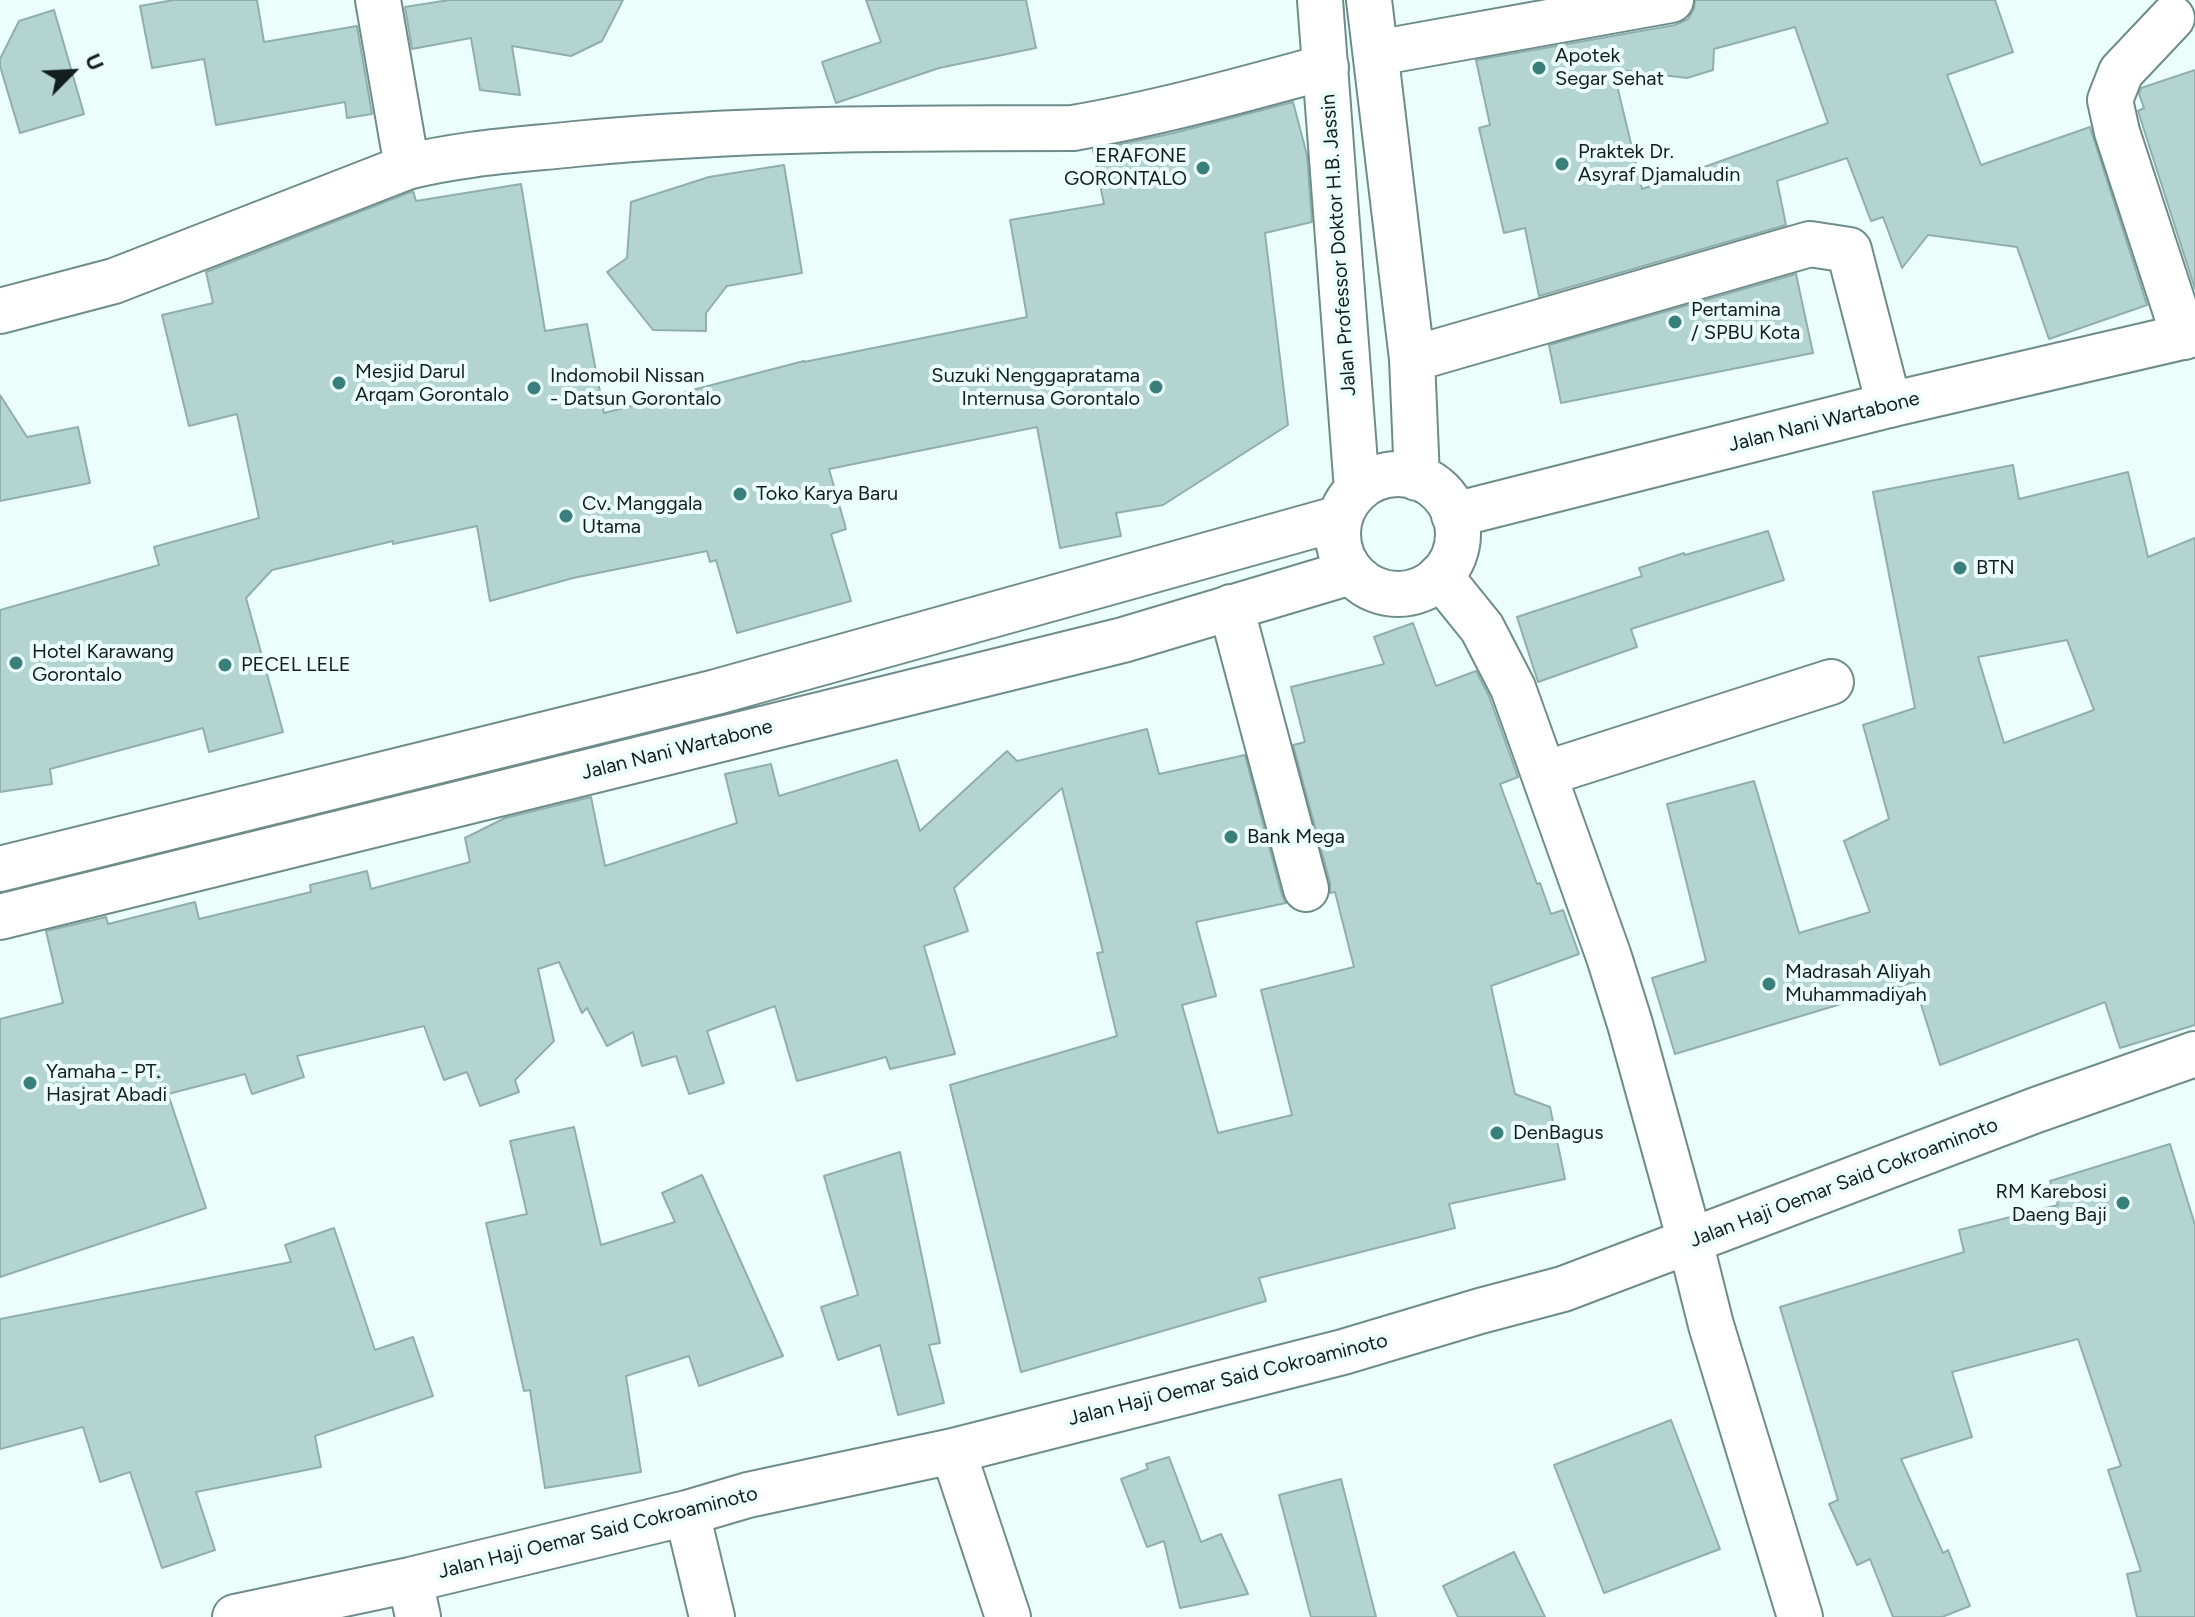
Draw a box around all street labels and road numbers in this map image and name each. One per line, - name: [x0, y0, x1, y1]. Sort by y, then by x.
- street label: Jalan Professor Doktor H.B. Jassin: [1316, 93, 1362, 397]
- street label: Jalan Nani Wartabone: [1726, 387, 1922, 457]
- street label: Jalan Nani Wartabone: [579, 715, 775, 785]
- street label: Jalan Haji Oemar Said Cokroaminoto: [1686, 1113, 2002, 1253]
- street label: Jalan Haji Oemar Said Cokroaminoto: [1066, 1329, 1390, 1431]
- street label: Jalan Haji Oemar Said Cokroaminoto: [436, 1482, 760, 1584]

